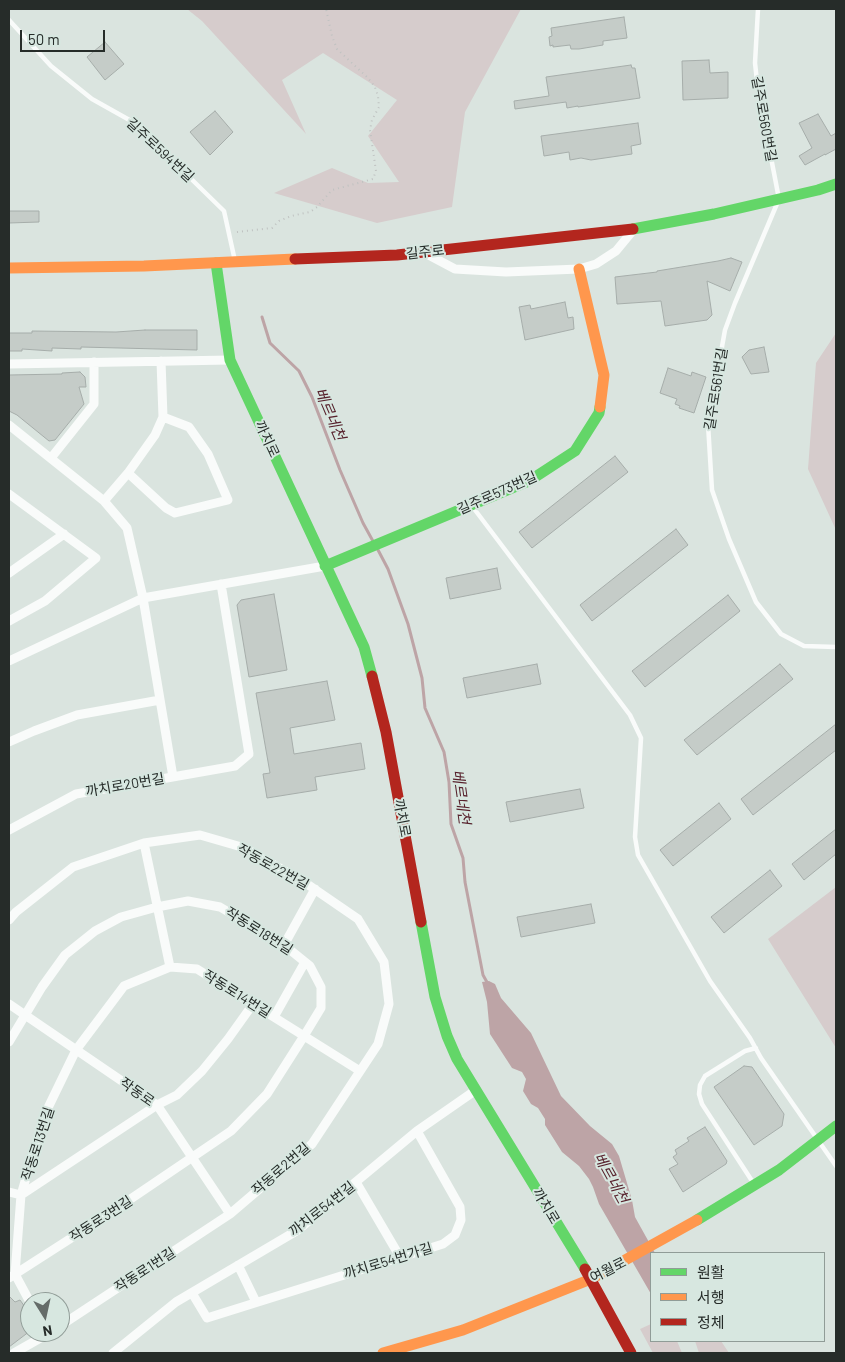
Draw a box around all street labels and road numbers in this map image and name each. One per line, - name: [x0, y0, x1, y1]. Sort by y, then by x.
- street label: 길주로560번길: [748, 75, 780, 163]
- street label: 길주로594번길: [123, 114, 197, 186]
- street label: 길주로: [405, 242, 445, 262]
- street label: 길주로561번길: [701, 346, 731, 432]
- street label: 까치로: [251, 418, 283, 460]
- street label: 길주로573번길: [455, 468, 539, 518]
- street label: 까치로20번길: [84, 770, 166, 800]
- street label: 까치로: [390, 797, 414, 839]
- street label: 작동로22번길: [234, 840, 312, 894]
- street label: 작동로18번길: [222, 904, 296, 958]
- street label: 작동로14번길: [200, 966, 274, 1022]
- street label: 작동로: [116, 1074, 158, 1110]
- street label: 작동로13번길: [18, 1105, 58, 1183]
- street label: 작동로2번길: [248, 1139, 314, 1199]
- street label: 까치로54번길: [286, 1178, 358, 1240]
- street label: 까치로: [529, 1185, 563, 1227]
- street label: 작동로3번길: [66, 1192, 136, 1246]
- street label: 까치로54번가길: [341, 1239, 435, 1283]
- street label: 작동로1번길: [111, 1244, 179, 1296]
- street label: 여월로: [587, 1254, 629, 1286]

